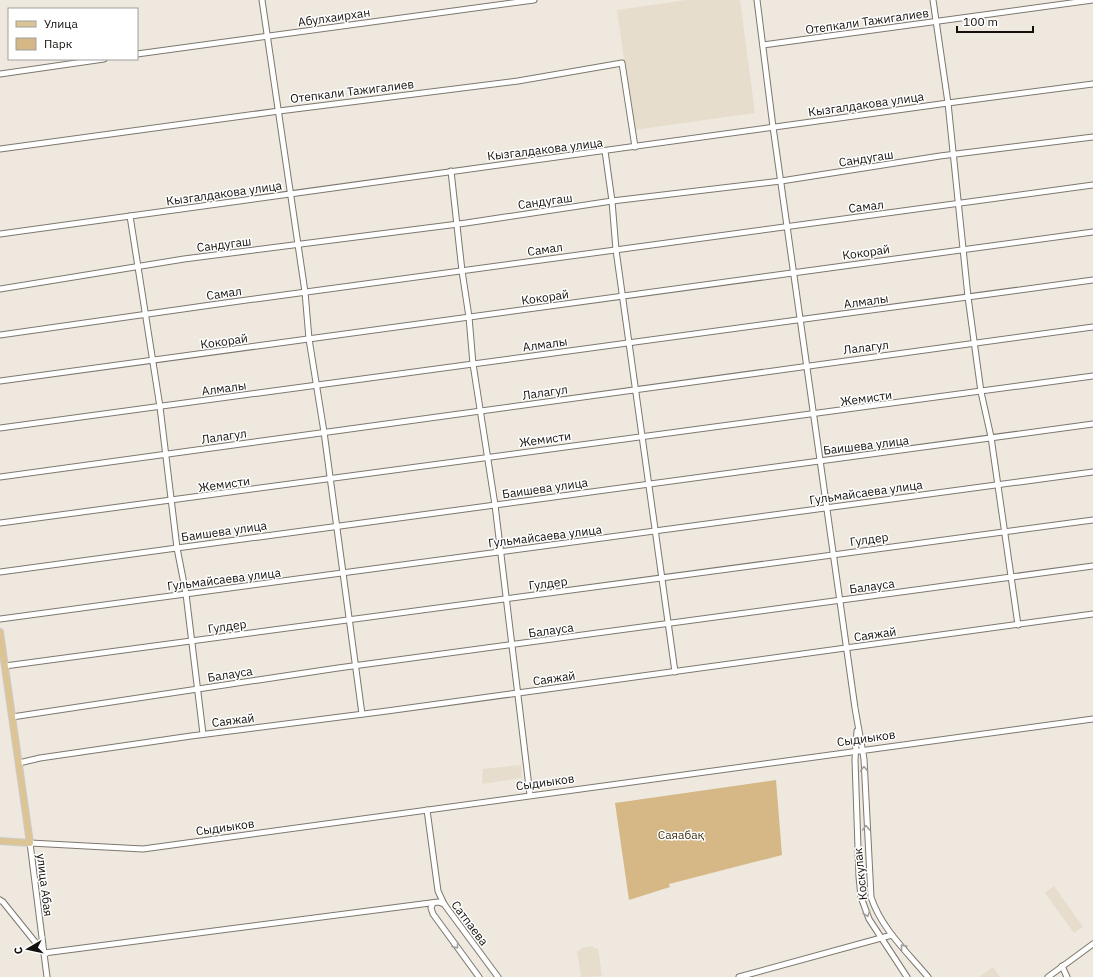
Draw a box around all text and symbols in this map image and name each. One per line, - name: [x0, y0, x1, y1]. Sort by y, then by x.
- street label: Абулхаирхан: [297, 5, 371, 29]
- street label: Отепкали Тажигалиев: [804, 5, 930, 37]
- legend: [8, 8, 138, 60]
- scale bar: [957, 8, 1033, 34]
- text: 100 m: [963, 14, 998, 29]
- text: Улица: [44, 16, 78, 31]
- text: Парк: [44, 36, 73, 51]
- street label: Отепкали Тажигалиев: [289, 76, 415, 106]
- street label: Кызгалдакова улица: [807, 88, 925, 120]
- street label: Кызгалдакова улица: [486, 134, 604, 164]
- street label: Сандугаш: [838, 146, 894, 170]
- street label: Кызгалдакова улица: [165, 177, 283, 209]
- street label: Сандугаш: [517, 190, 573, 212]
- street label: Самал: [847, 196, 885, 216]
- street label: Сандугаш: [196, 233, 252, 255]
- street label: Самал: [526, 239, 564, 259]
- street label: Кокорай: [841, 241, 891, 263]
- street label: Самал: [205, 283, 243, 303]
- street label: Кокорай: [520, 286, 570, 308]
- street label: Алмалы: [843, 290, 889, 312]
- street label: Кокорай: [199, 330, 249, 352]
- street label: Алмалы: [522, 333, 568, 355]
- street label: Лалагул: [842, 337, 890, 357]
- street label: Алмалы: [201, 377, 247, 399]
- street label: Лалагул: [521, 381, 569, 403]
- street label: Жемисти: [839, 387, 893, 409]
- street label: Лалагул: [200, 425, 248, 447]
- street label: Жемисти: [518, 428, 572, 450]
- street label: Баишева улица: [822, 432, 910, 458]
- street label: Жемисти: [197, 473, 251, 495]
- street label: Баишева улица: [501, 474, 589, 501]
- street label: Гульмайсаева улица: [808, 477, 924, 507]
- street label: Баишева улица: [180, 517, 268, 544]
- street label: Гульмайсаева улица: [487, 522, 603, 550]
- street label: Гулдер: [849, 529, 889, 549]
- street label: Гульмайсаева улица: [166, 565, 282, 593]
- street label: Гулдер: [528, 573, 568, 593]
- street label: Балауса: [848, 575, 896, 597]
- street label: Гулдер: [207, 616, 247, 636]
- street label: Балауса: [527, 619, 575, 641]
- street label: Саяжай: [853, 624, 897, 644]
- street label: Балауса: [206, 663, 254, 685]
- street label: Саяжай: [532, 668, 576, 688]
- street label: Саяжай: [211, 710, 255, 730]
- street label: Сыдиыков: [836, 726, 896, 750]
- one-way arrow: [860, 766, 869, 772]
- street label: Сыдиыков: [515, 770, 575, 794]
- street label: Сыдиыков: [195, 815, 255, 839]
- one-way arrow: [862, 825, 871, 831]
- park label: Саяабақ: [658, 827, 705, 842]
- street label: Коскулак: [850, 847, 870, 901]
- street label: улица Абая: [34, 853, 56, 917]
- street label: Сатпаева: [448, 898, 492, 949]
- one-way arrow: [863, 910, 871, 917]
- north arrow: [8, 929, 48, 969]
- one-way arrow: [451, 941, 458, 948]
- one-way arrow: [900, 945, 907, 952]
- text: С: [11, 946, 26, 955]

